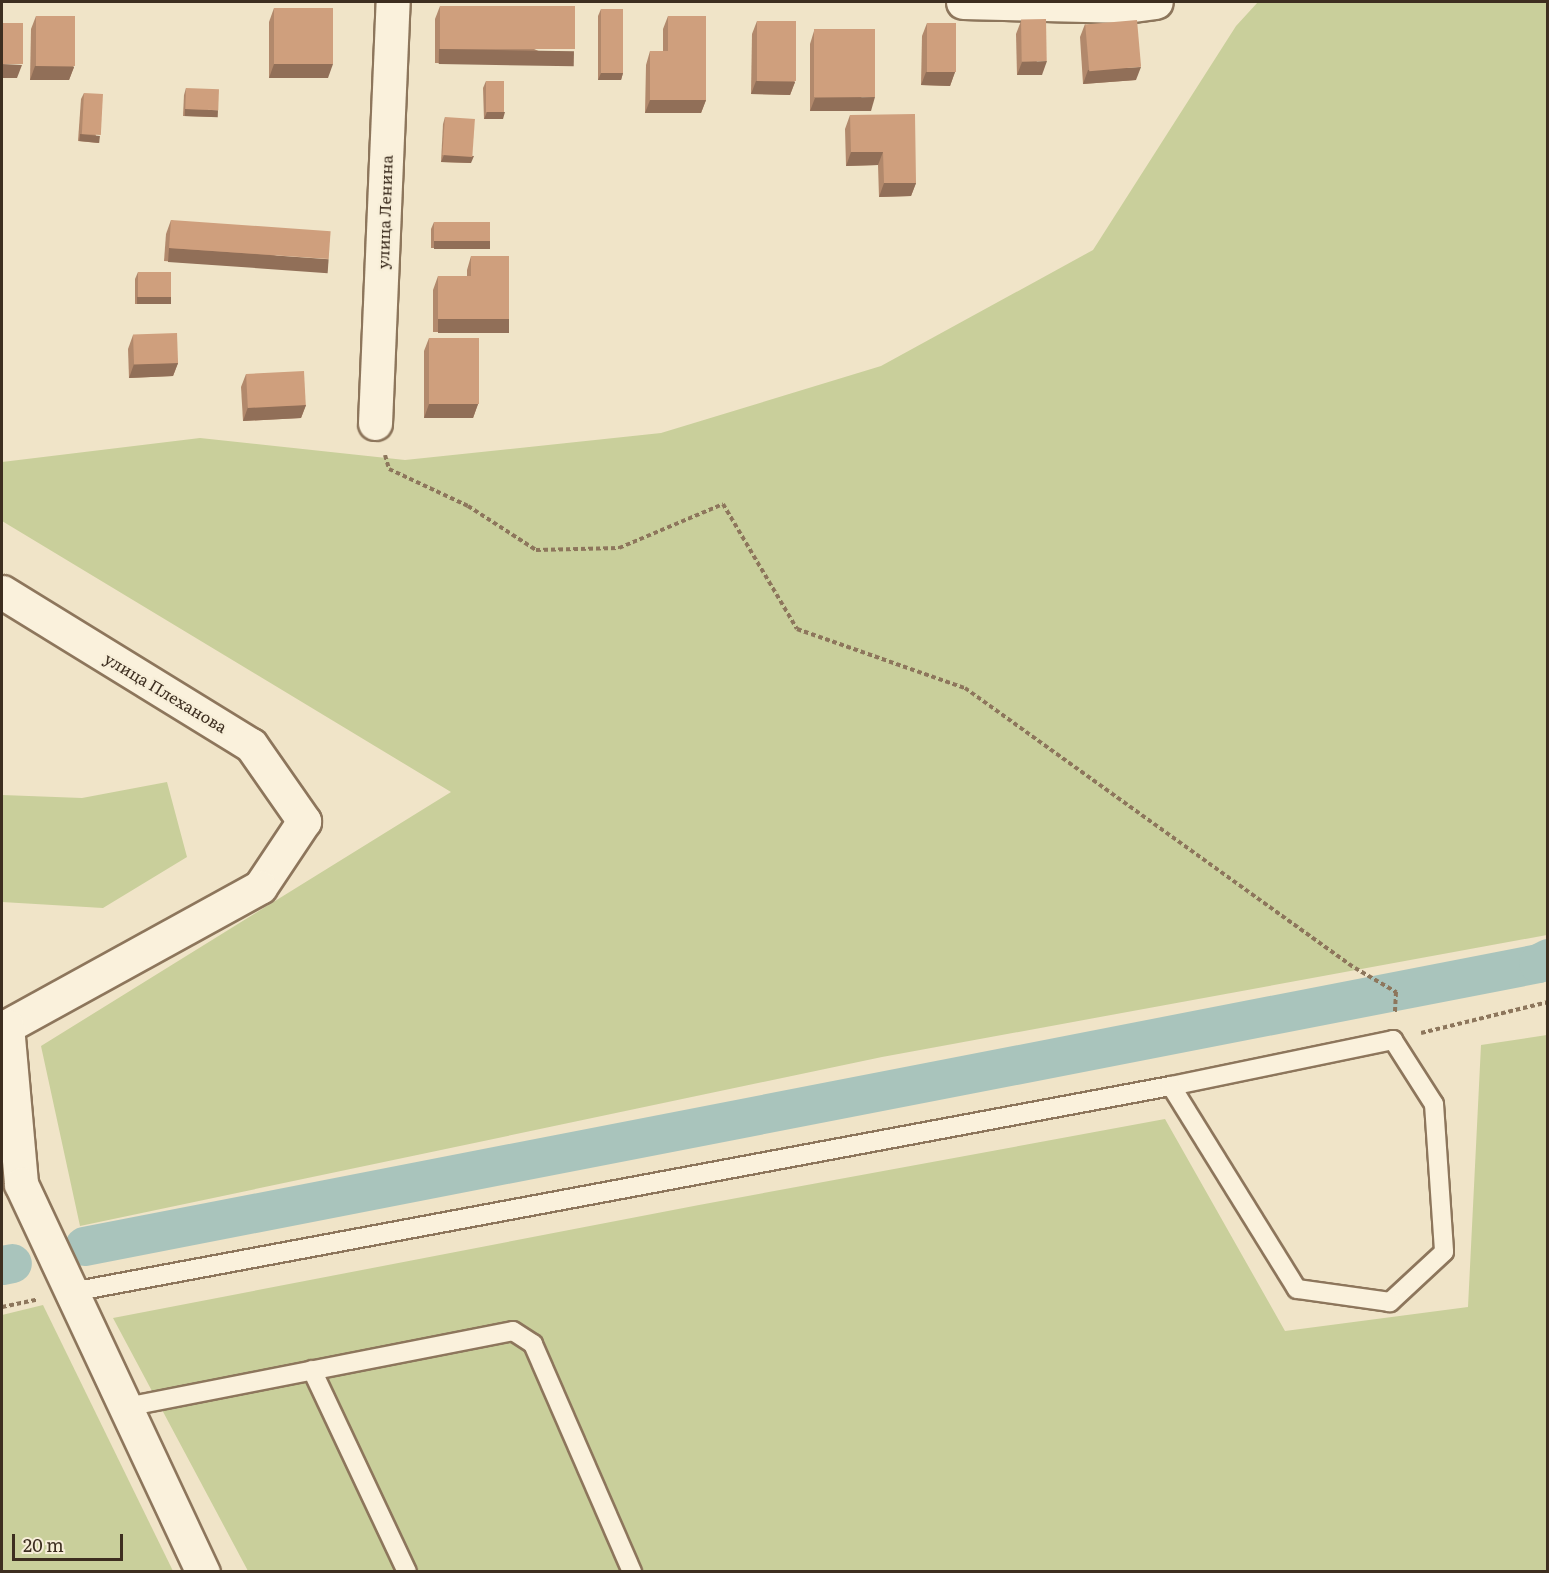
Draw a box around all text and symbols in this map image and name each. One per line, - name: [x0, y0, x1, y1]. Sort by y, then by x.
- street label: улица Ленина: [372, 155, 396, 269]
- street label: улица Плеханова: [101, 648, 231, 736]
- scale bar: [15, 1522, 126, 1560]
- text: 20 m: [23, 1531, 64, 1558]

